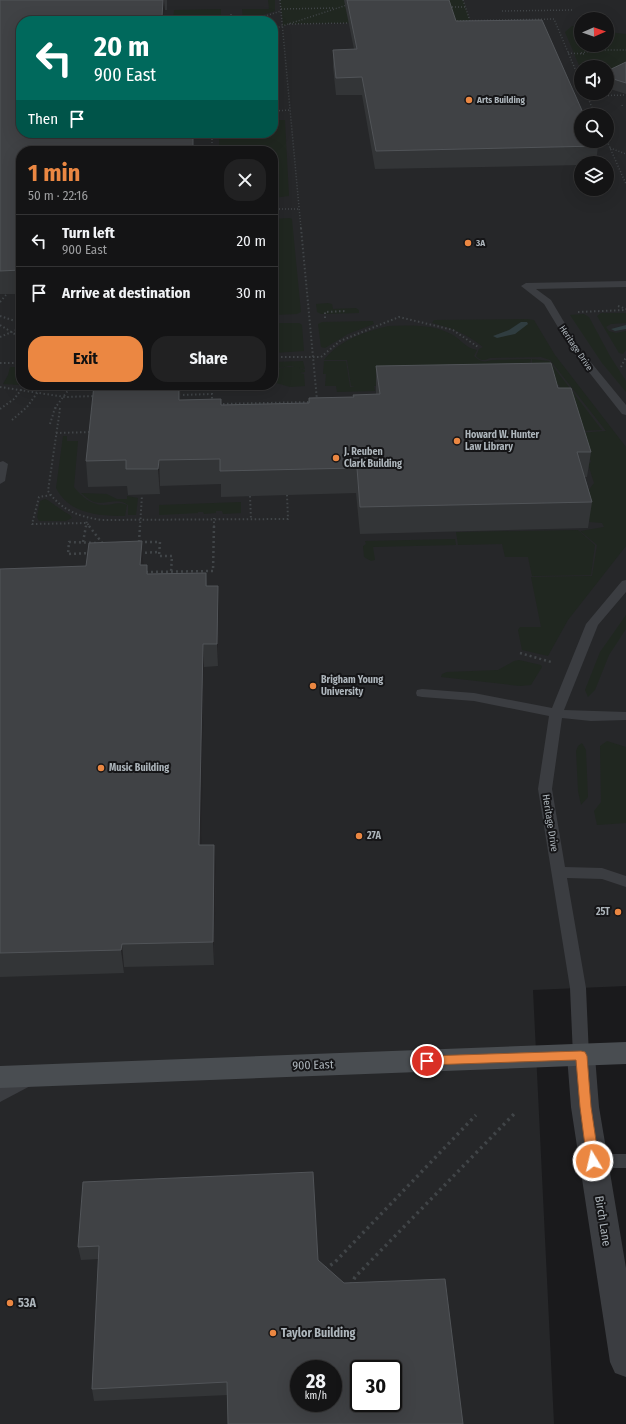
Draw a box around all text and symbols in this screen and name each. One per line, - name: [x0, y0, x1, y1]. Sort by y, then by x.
- north arrow: [574, 12, 614, 52]
- map controls: [574, 12, 614, 196]
- text: 20 m: [94, 30, 149, 63]
- icon: left: [28, 32, 80, 84]
- button: sound: [574, 60, 614, 100]
- text: 900 East: [94, 64, 156, 86]
- marker: Arts Building: [464, 95, 474, 105]
- place label: Arts Building: [476, 95, 526, 105]
- icon: arrive: [66, 108, 88, 130]
- button: search: [574, 108, 614, 148]
- text: Then: [28, 110, 58, 128]
- button: layers: [574, 156, 614, 196]
- text: 1 min: [28, 159, 80, 187]
- button: close: [224, 159, 266, 201]
- text: 50 m · 22:16: [28, 188, 88, 203]
- text: Turn left: [62, 224, 115, 242]
- icon: left: [28, 230, 50, 252]
- text: 20 m: [237, 232, 266, 250]
- marker: 3A: [463, 238, 473, 248]
- place label: 3A: [475, 238, 485, 248]
- text: 900 East: [62, 242, 107, 257]
- icon: arrive: [28, 282, 50, 304]
- text: Arrive at destination: [62, 284, 190, 302]
- text: 30 m: [236, 284, 266, 302]
- street label: Heritage Drive: [557, 324, 595, 373]
- button: Exit: [28, 336, 143, 382]
- button: Share: [151, 336, 266, 382]
- place label: Howard W. Hunter Law Library: [465, 429, 540, 453]
- marker: Howard W. Hunter Law Library: [452, 436, 462, 446]
- place label: J. Reuben Clark Building: [343, 446, 402, 470]
- marker: J. Reuben Clark Building: [331, 453, 341, 463]
- place label: Brigham Young University: [321, 674, 383, 698]
- marker: Brigham Young University: [308, 681, 318, 691]
- place label: Music Building: [109, 762, 169, 774]
- marker: Music Building: [96, 763, 106, 773]
- street label: Heritage Drive: [540, 793, 560, 853]
- place label: 27A: [366, 830, 382, 842]
- marker: 27A: [354, 831, 364, 841]
- place label: 25T: [595, 906, 610, 918]
- marker: 25T: [613, 907, 623, 917]
- pin: [410, 1044, 444, 1078]
- icon: arrive: [416, 1050, 438, 1072]
- street label: 900 East: [292, 1057, 334, 1073]
- position arrow: [572, 1140, 614, 1182]
- street label: Birch Lane: [592, 1195, 614, 1247]
- place label: 53A: [18, 1296, 36, 1310]
- marker: 53A: [5, 1298, 15, 1308]
- place label: Taylor Building: [281, 1326, 355, 1340]
- marker: Taylor Building: [268, 1328, 278, 1338]
- speed limit sign: 30: [350, 1360, 402, 1412]
- text: 28: [306, 1369, 326, 1393]
- text: km/h: [305, 1390, 327, 1402]

